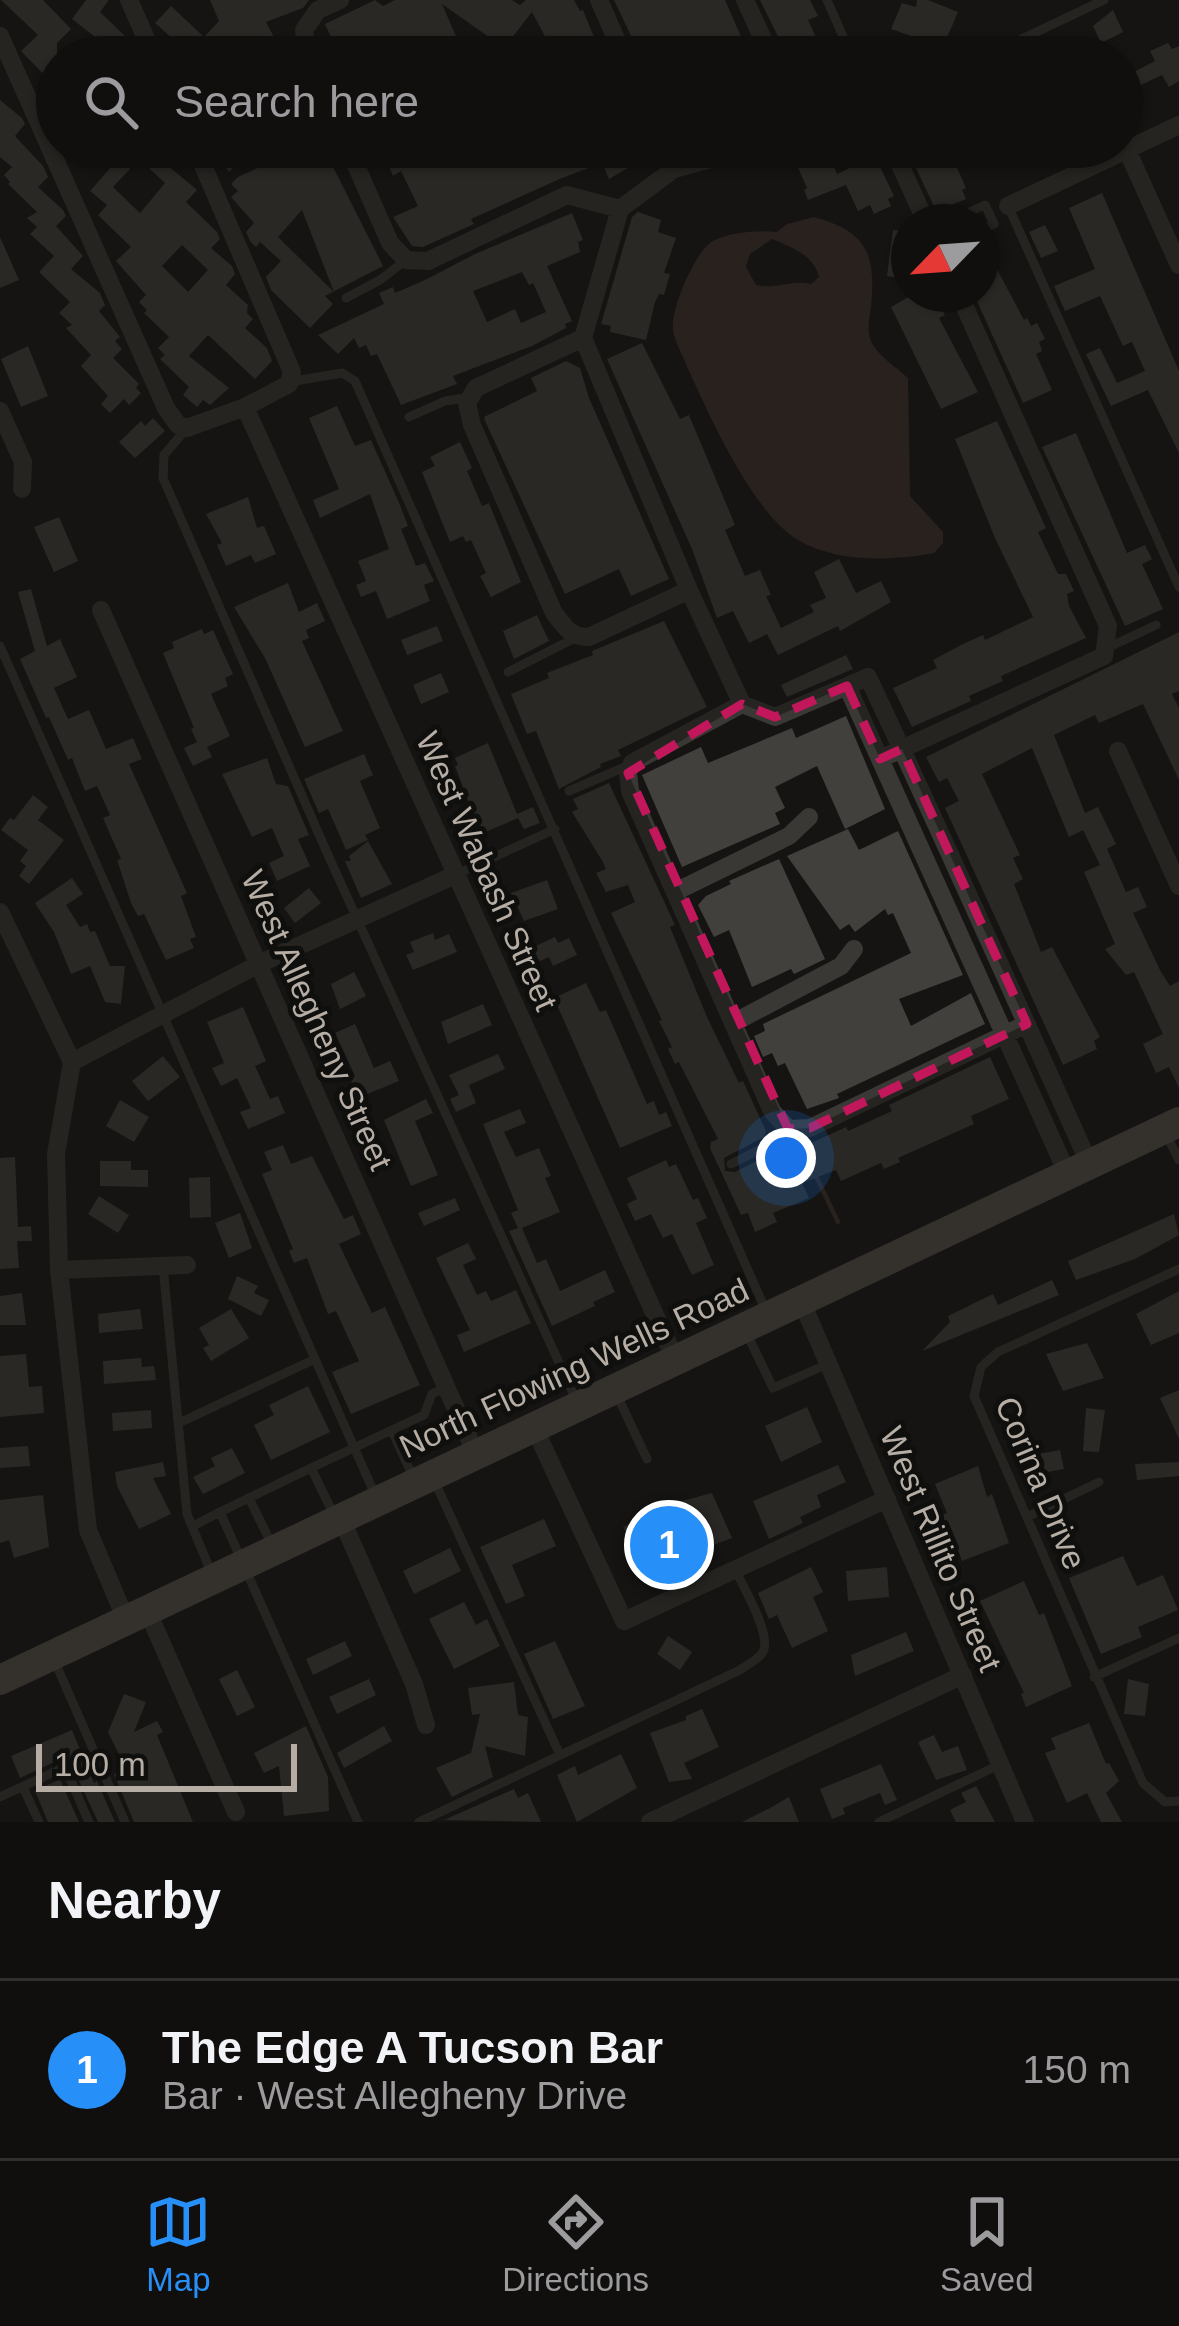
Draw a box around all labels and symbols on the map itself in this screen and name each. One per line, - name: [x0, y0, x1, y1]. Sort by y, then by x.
- north arrow: [891, 204, 999, 312]
- street label: West Wabash Street: [409, 726, 565, 1016]
- street label: West Allegheny Street: [234, 864, 400, 1176]
- your location: [756, 1128, 816, 1188]
- street label: North Flowing Wells Road: [394, 1271, 754, 1465]
- street label: Corina Drive: [988, 1391, 1094, 1575]
- street label: West Rillito Street: [873, 1421, 1009, 1677]
- pin: 1: [630, 1500, 708, 1590]
- scale bar: [36, 1738, 297, 1791]

